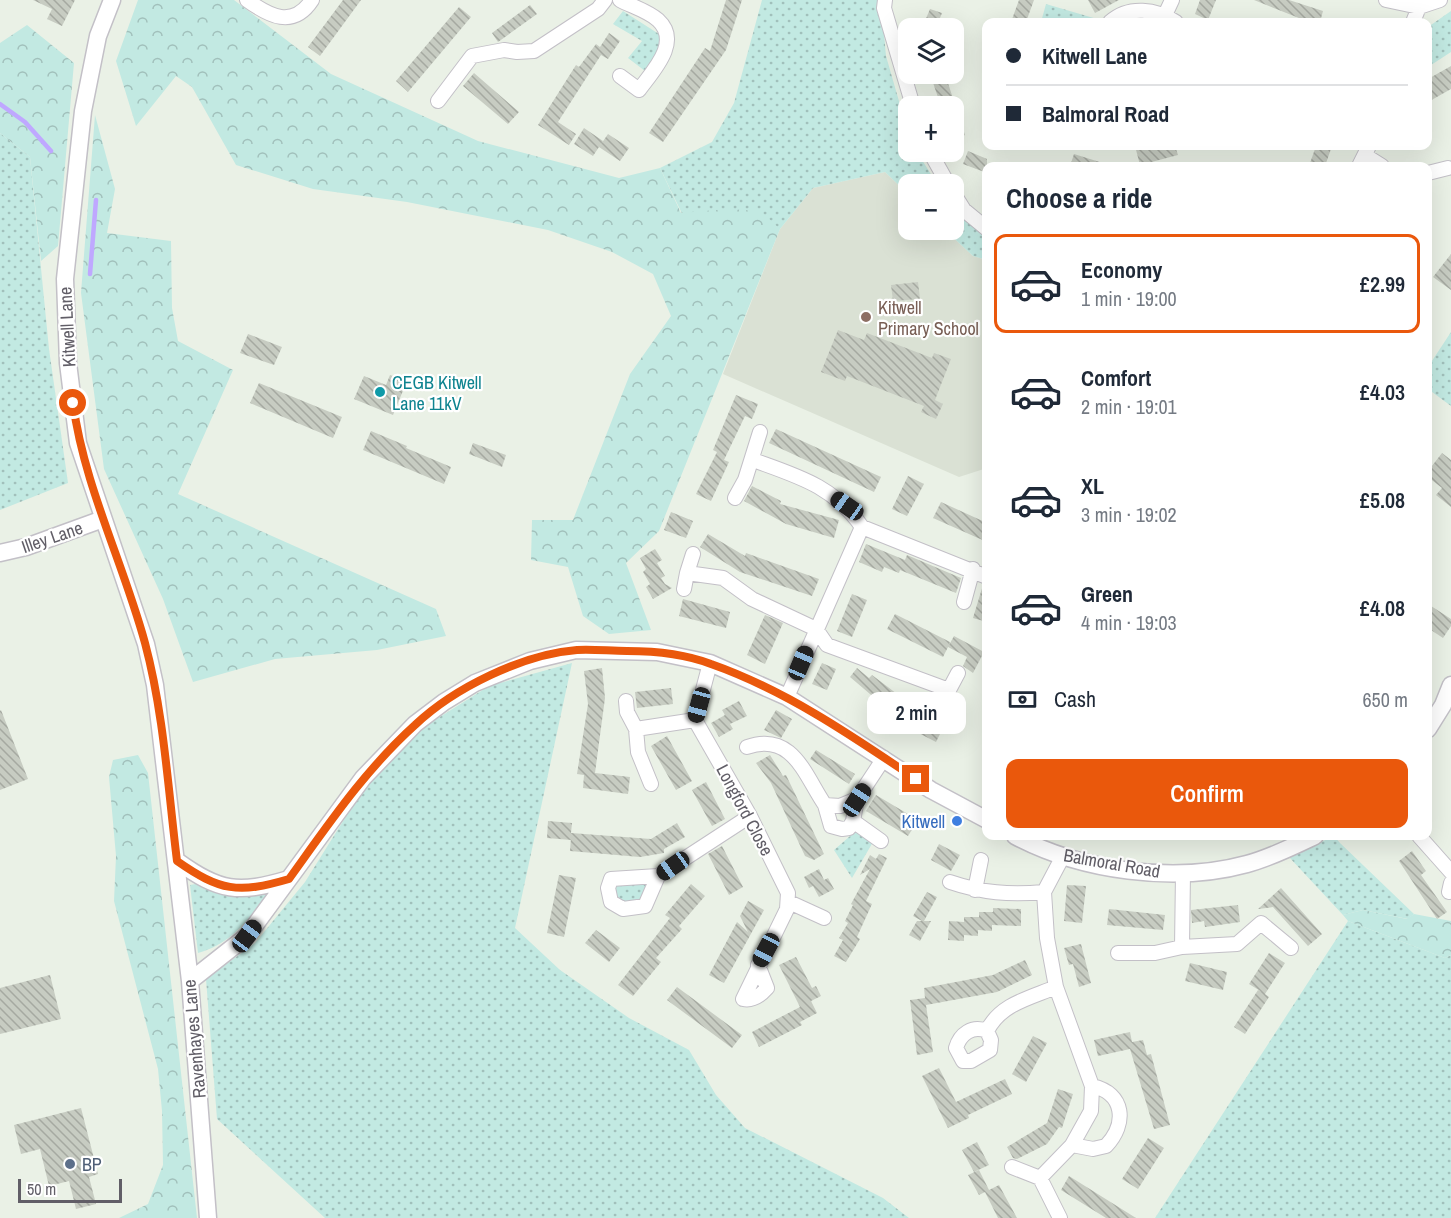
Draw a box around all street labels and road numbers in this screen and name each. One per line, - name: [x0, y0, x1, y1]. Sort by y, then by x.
- street label: Kitwell Lane: [52, 286, 82, 368]
- street label: Illey Lane: [18, 515, 86, 559]
- street label: Longford Close: [710, 760, 780, 860]
- street label: Balmoral Road: [1062, 842, 1162, 884]
- street label: Ravenhayes Lane: [176, 979, 212, 1099]

